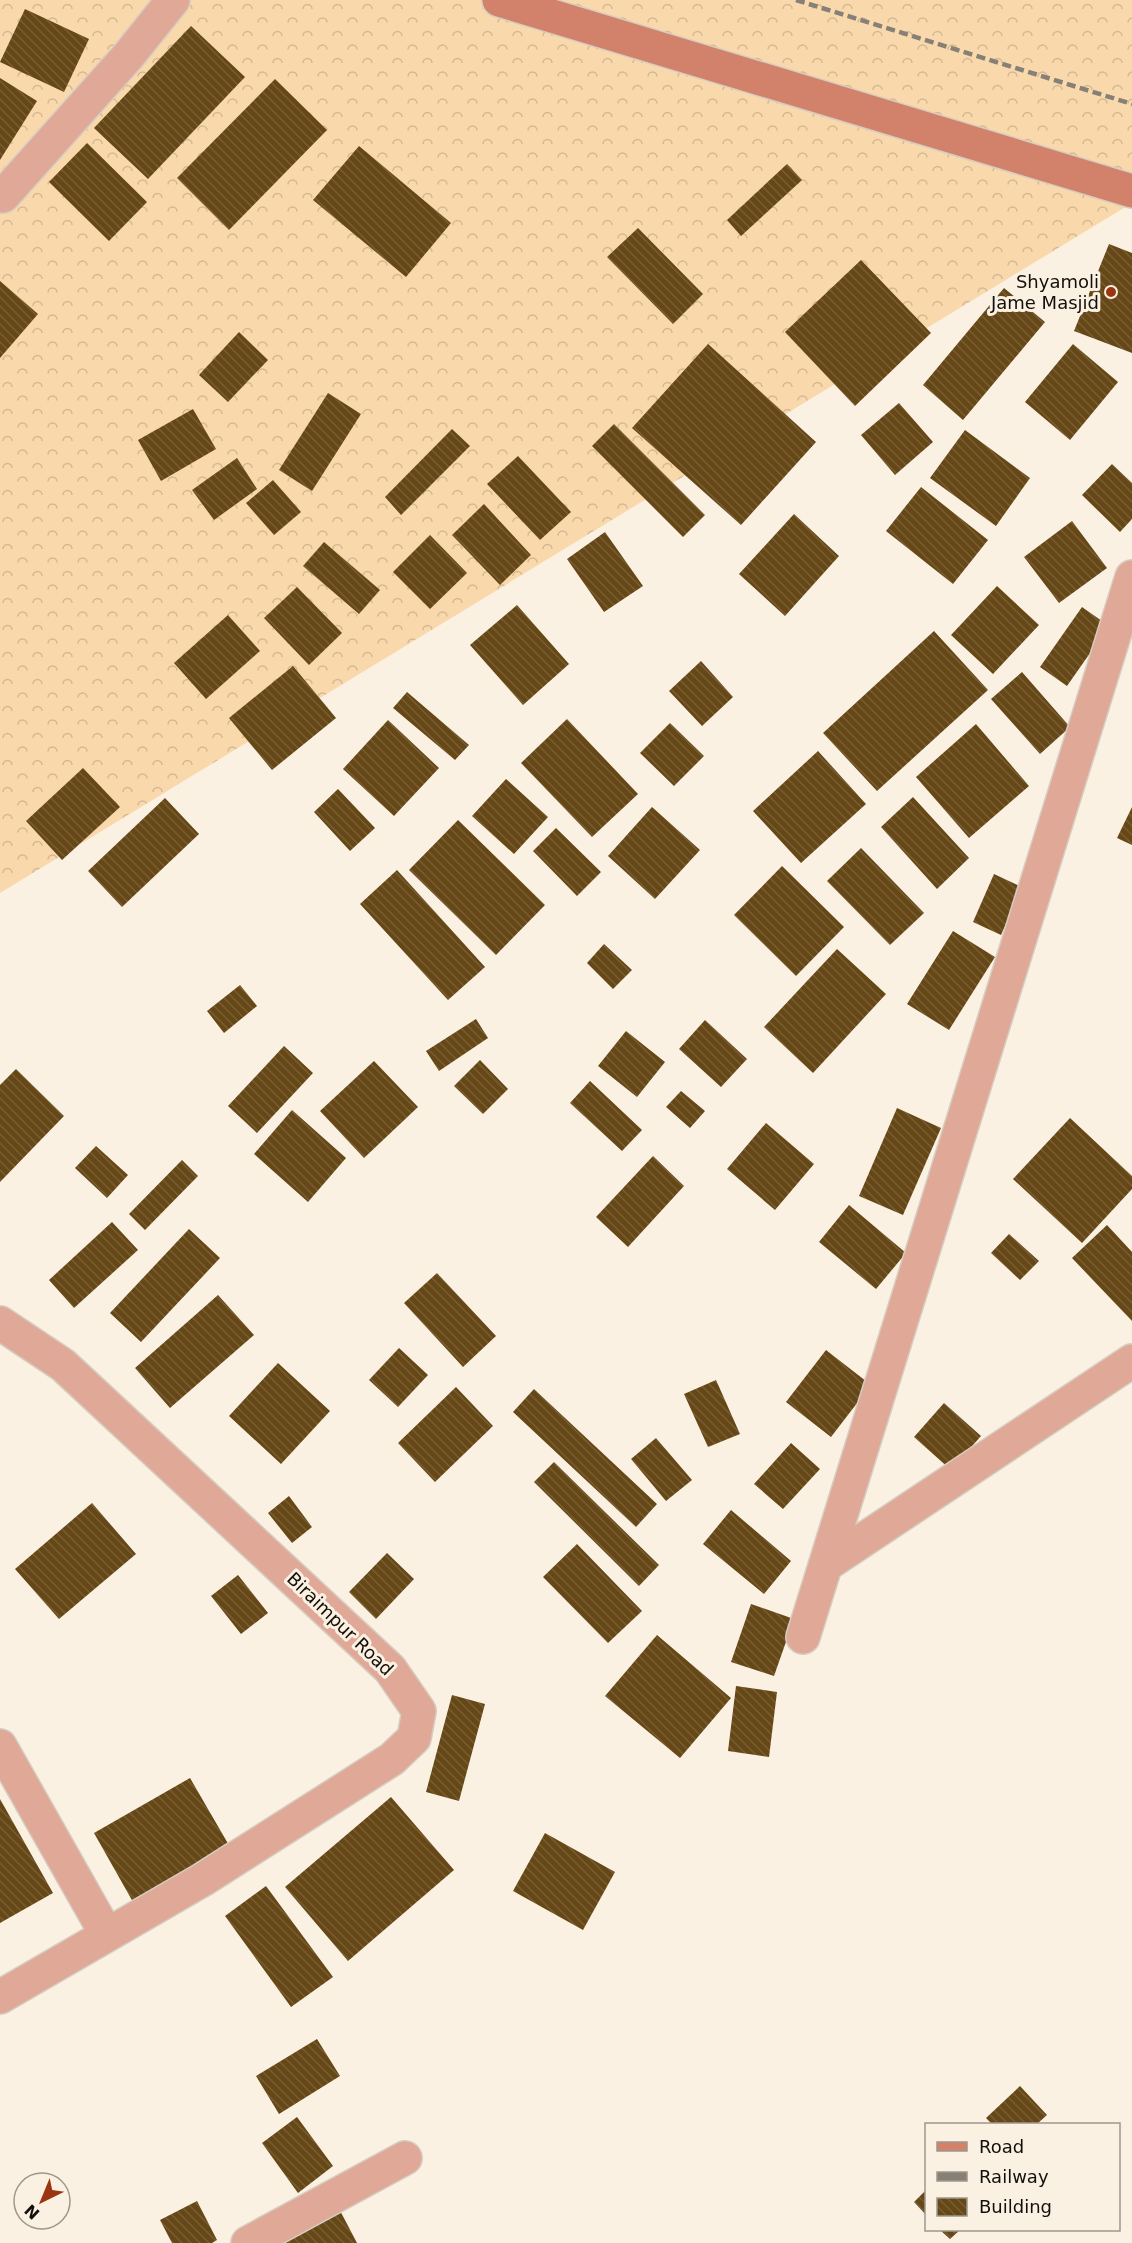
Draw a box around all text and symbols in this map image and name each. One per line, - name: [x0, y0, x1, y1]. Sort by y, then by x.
- place label: Shyamoli Jame Masjid: [990, 271, 1099, 313]
- marker: Shyamoli Jame Masjid: [1104, 285, 1118, 299]
- street label: Biraimpur Road: [283, 1568, 398, 1680]
- legend: [925, 2123, 1120, 2231]
- text: Road: [979, 2136, 1024, 2157]
- text: Railway: [979, 2166, 1049, 2187]
- north arrow: [12, 2171, 72, 2231]
- text: Building: [979, 2196, 1052, 2217]
- text: N: [21, 2200, 43, 2223]

